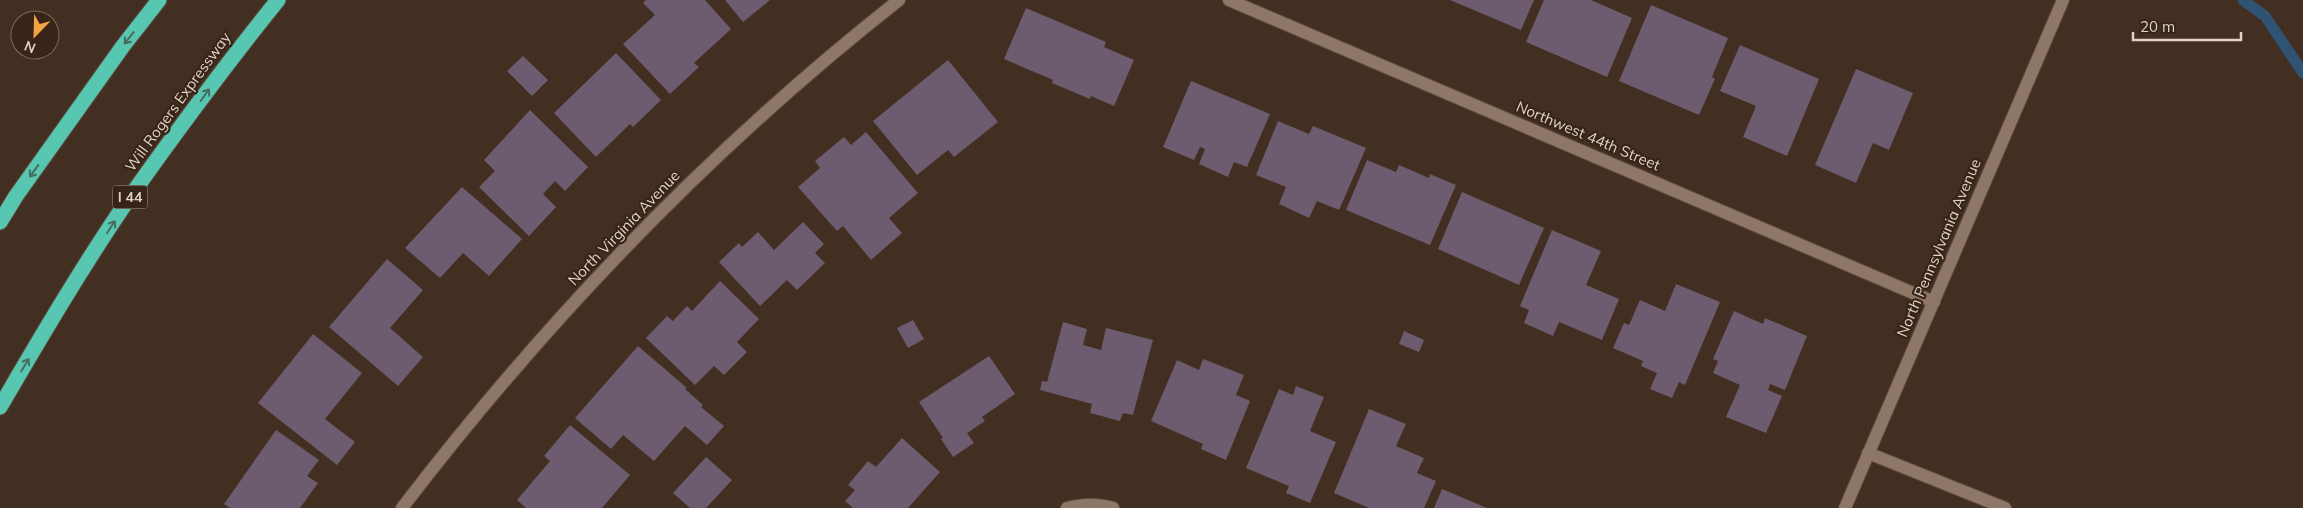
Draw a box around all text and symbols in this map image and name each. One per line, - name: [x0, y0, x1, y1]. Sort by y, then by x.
- north arrow: [10, 10, 60, 60]
- scale bar: [2133, 10, 2240, 42]
- text: 20 m: [2140, 17, 2175, 36]
- street label: Will Rogers Expressway: [121, 28, 235, 175]
- one-way arrow: [123, 32, 134, 45]
- text: N: [22, 37, 38, 57]
- one-way arrow: [200, 88, 210, 102]
- street label: Northwest 44th Street: [1513, 97, 1663, 174]
- street label: North Pennsylvania Avenue: [1892, 156, 1985, 340]
- one-way arrow: [29, 163, 39, 177]
- street label: North Virginia Avenue: [564, 166, 684, 289]
- road number: I 44: [112, 186, 148, 208]
- one-way arrow: [106, 221, 116, 235]
- one-way arrow: [20, 358, 30, 372]

